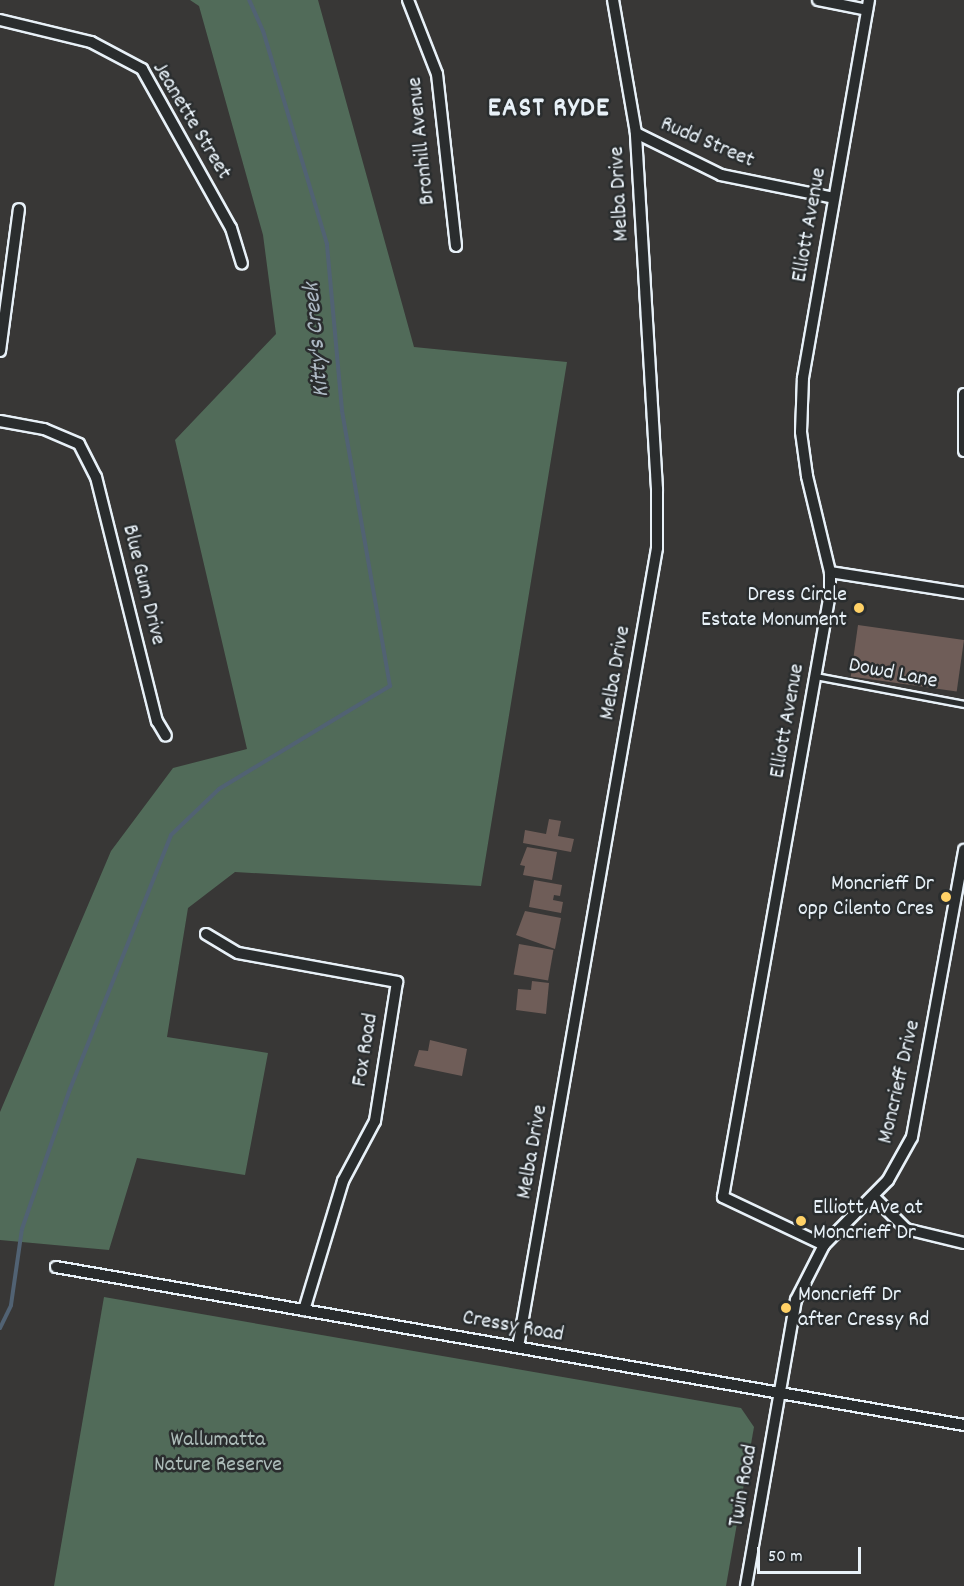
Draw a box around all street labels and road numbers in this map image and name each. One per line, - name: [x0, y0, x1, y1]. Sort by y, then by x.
- street label: Jeanette Street: [146, 58, 236, 184]
- street label: Bronhill Avenue: [402, 76, 442, 206]
- street label: Rudd Street: [656, 111, 758, 175]
- street label: Melba Drive: [604, 146, 636, 242]
- street label: Elliott Avenue: [787, 166, 833, 284]
- street label: Blue Gum Drive: [115, 522, 171, 648]
- street label: Melba Drive: [595, 624, 637, 722]
- street label: Dowd Lane: [846, 652, 940, 696]
- street label: Elliott Avenue: [765, 662, 811, 780]
- street label: Fox Road: [347, 1011, 385, 1089]
- street label: Moncrieff Drive: [873, 1018, 927, 1146]
- street label: Melba Drive: [512, 1103, 554, 1201]
- street label: Cressy Road: [460, 1305, 566, 1349]
- street label: Twin Road: [724, 1443, 764, 1529]

